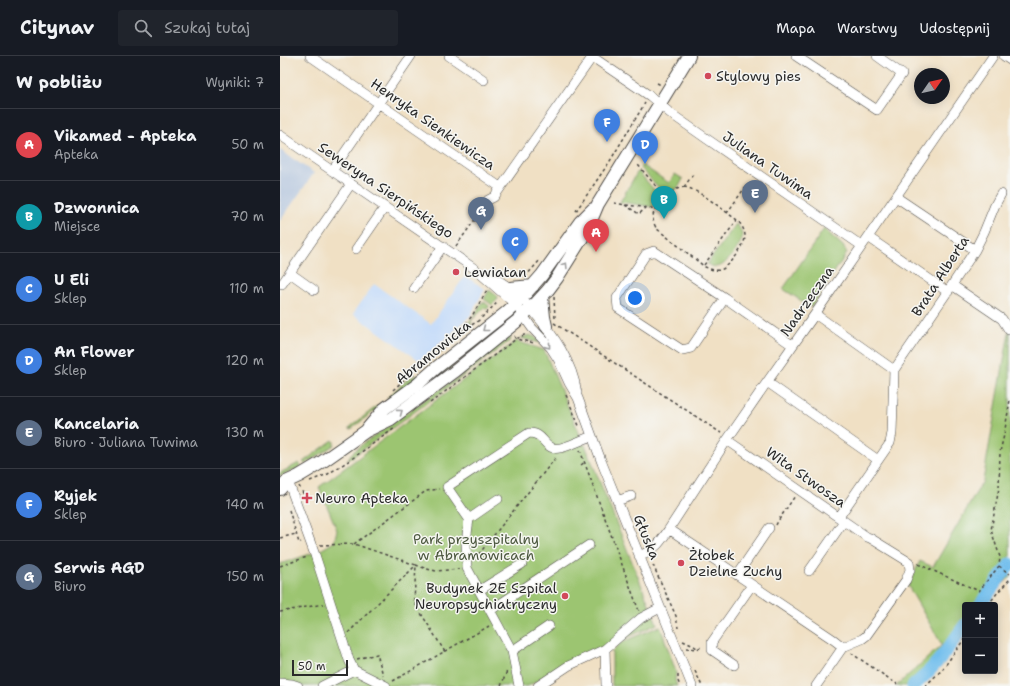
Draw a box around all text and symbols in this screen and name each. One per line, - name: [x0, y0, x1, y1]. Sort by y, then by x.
- search box: [118, 10, 398, 46]
- text: Citynav: [20, 15, 94, 40]
- icon: search: [132, 17, 154, 39]
- text: Szukaj tutaj: [164, 18, 250, 38]
- text: Mapa: [776, 19, 815, 37]
- text: Warstwy: [837, 19, 897, 37]
- text: Udostępnij: [919, 19, 990, 37]
- place label: Stylowy pies: [716, 67, 801, 85]
- north arrow: [914, 68, 950, 104]
- text: W pobliżu: [16, 71, 102, 93]
- marker: Stylowy pies: [703, 71, 713, 81]
- text: Wyniki: 7: [205, 74, 264, 91]
- street label: Henryka Sienkiewicza: [367, 74, 499, 174]
- pin: F: [594, 109, 620, 142]
- text: Vikamed - Apteka: [54, 126, 196, 146]
- street label: Juliana Tuwima: [719, 127, 817, 203]
- pin: D: [632, 131, 658, 164]
- text: A: [24, 136, 34, 153]
- text: 50 m: [231, 136, 264, 153]
- street label: Seweryna Sierpińskiego: [315, 138, 457, 242]
- text: Apteka: [54, 146, 98, 163]
- pin: E: [742, 180, 768, 213]
- pin: B: [651, 186, 677, 219]
- pin: G: [468, 197, 494, 230]
- text: Dzwonnica: [54, 198, 139, 218]
- text: B: [25, 208, 33, 225]
- text: 70 m: [230, 208, 264, 225]
- text: Miejsce: [54, 218, 100, 235]
- pin: A: [583, 219, 609, 252]
- pin: C: [502, 228, 528, 261]
- street label: Brata Alberta: [907, 232, 973, 320]
- one-way arrow: [561, 262, 568, 269]
- street label: Nadrzeczna: [776, 262, 838, 340]
- place label: Lewiatan: [464, 263, 527, 281]
- marker: Lewiatan: [451, 267, 461, 277]
- text: U Eli: [54, 270, 89, 290]
- text: C: [25, 280, 33, 297]
- text: 110 m: [229, 280, 264, 297]
- your location: [625, 288, 645, 308]
- text: Sklep: [54, 290, 87, 307]
- street label: Abramowicka: [392, 316, 475, 388]
- one-way arrow: [483, 324, 490, 331]
- one-way arrow: [544, 341, 551, 349]
- text: An Flower: [54, 342, 135, 362]
- text: D: [24, 352, 34, 369]
- text: 120 m: [226, 352, 264, 369]
- text: Sklep: [54, 362, 87, 379]
- one-way arrow: [396, 409, 403, 417]
- text: Kancelaria: [54, 414, 139, 434]
- text: E: [25, 424, 33, 441]
- text: 130 m: [226, 424, 264, 441]
- text: Biuro · Juliana Tuwima: [54, 434, 198, 451]
- street label: Wita Stwosza: [762, 443, 850, 511]
- text: Ryjek: [54, 486, 97, 506]
- place label: Neuro Apteka: [315, 489, 409, 507]
- marker: Neuro Apteka: [302, 493, 312, 503]
- text: F: [25, 496, 33, 513]
- text: 140 m: [225, 496, 264, 513]
- text: Sklep: [54, 506, 87, 523]
- street label: Głuska: [630, 512, 664, 562]
- park label: Park przyszpitalny w Abramowicach: [413, 530, 539, 564]
- place label: Żłobek Dzielne Zuchy: [689, 546, 782, 580]
- text: Serwis AGD: [54, 558, 145, 578]
- marker: Żłobek Dzielne Zuchy: [676, 558, 686, 568]
- text: G: [24, 568, 34, 585]
- text: 150 m: [226, 568, 264, 585]
- text: Biuro: [54, 578, 86, 595]
- place label: Budynek 2E Szpital Neuropsychiatryczny: [415, 579, 558, 613]
- marker: Budynek 2E Szpital Neuropsychiatryczny: [560, 591, 570, 601]
- map controls: [962, 602, 998, 674]
- button: +: [962, 602, 998, 638]
- button: −: [962, 638, 998, 674]
- scale bar: [292, 658, 348, 677]
- text: 50 m: [298, 659, 326, 674]

